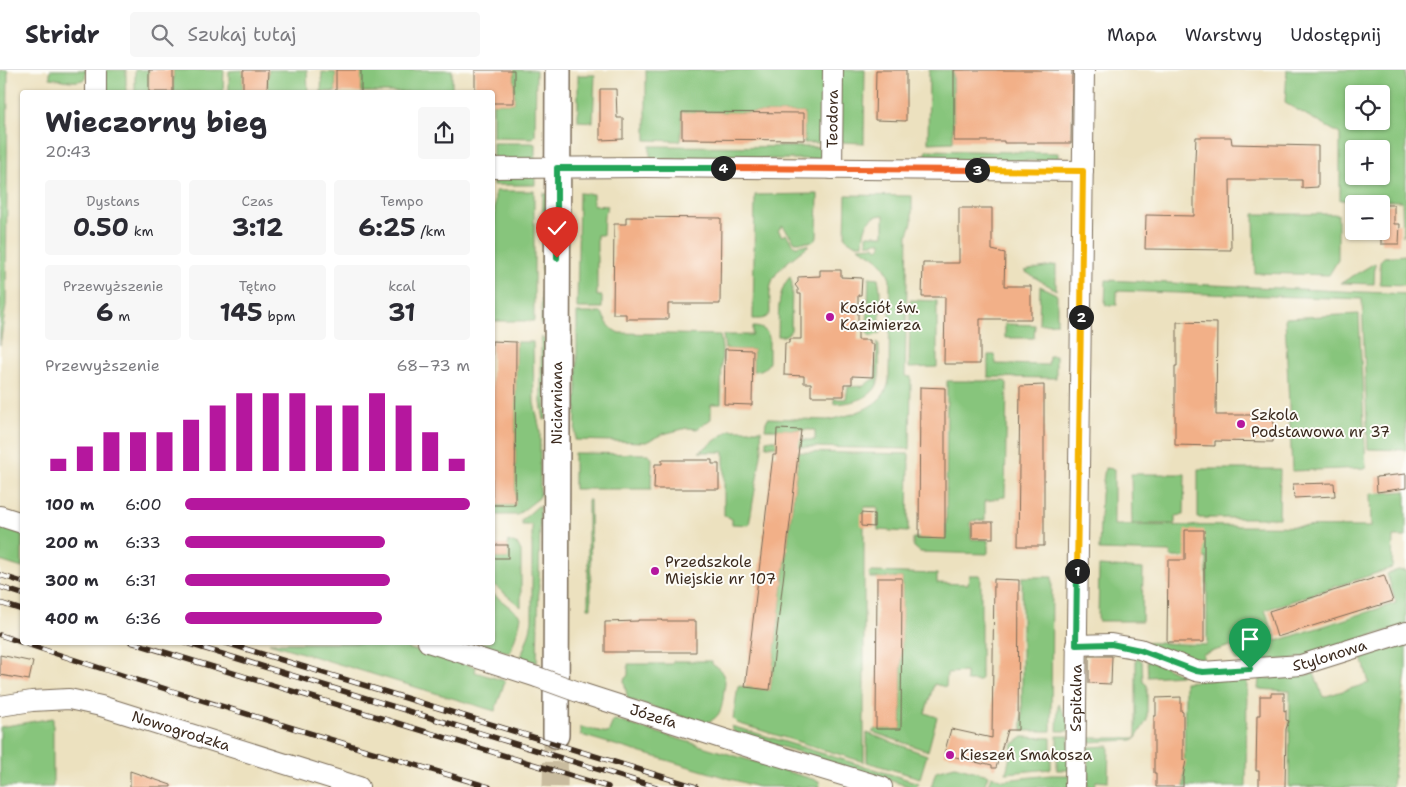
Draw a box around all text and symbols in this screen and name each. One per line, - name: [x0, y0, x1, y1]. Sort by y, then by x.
- search box: [130, 12, 480, 57]
- text: Stridr: [25, 19, 100, 51]
- icon: search: [148, 21, 176, 49]
- text: Szukaj tutaj: [188, 22, 296, 47]
- text: Mapa: [1107, 23, 1157, 47]
- text: Warstwy: [1185, 23, 1262, 47]
- text: Udostępnij: [1290, 23, 1381, 47]
- map controls: [1345, 85, 1390, 240]
- button: locate: [1345, 85, 1390, 130]
- street label: Teodora: [822, 89, 843, 148]
- text: Wieczorny bieg: [45, 103, 267, 141]
- button: share: [418, 107, 470, 159]
- button: +: [1345, 140, 1390, 185]
- text: 20:43: [45, 141, 91, 162]
- pin: 4: [710, 156, 736, 180]
- pin: 3: [964, 158, 990, 182]
- text: 4: [719, 159, 728, 177]
- text: 3: [973, 161, 982, 179]
- text: Dystans: [86, 192, 140, 210]
- text: Czas: [241, 192, 274, 210]
- text: Tempo: [380, 192, 423, 210]
- button: −: [1345, 195, 1390, 240]
- pin: [536, 207, 578, 258]
- text: 0.50: [73, 210, 129, 244]
- text: 3:12: [232, 210, 283, 244]
- text: 6:25: [358, 210, 416, 244]
- icon: check: [543, 214, 571, 242]
- text: km: [129, 222, 154, 240]
- text: /km: [416, 222, 445, 240]
- text: Przewyższenie: [63, 277, 163, 295]
- text: Tętno: [239, 277, 276, 295]
- text: kcal: [388, 277, 415, 295]
- text: 6: [96, 295, 114, 329]
- text: 145: [219, 295, 263, 329]
- text: 31: [388, 295, 416, 329]
- place label: Kościół św. Kazimierza: [840, 298, 921, 335]
- pin: 2: [1068, 304, 1094, 330]
- text: m: [114, 307, 130, 325]
- text: bpm: [263, 307, 296, 325]
- text: 2: [1077, 308, 1086, 326]
- marker: Kościół św. Kazimierza: [824, 311, 836, 323]
- text: Przewyższenie: [45, 355, 160, 376]
- text: 68–73 m: [397, 355, 470, 376]
- street label: Niciarniana: [547, 361, 567, 445]
- place label: Szkola Podstawowa nr 37: [1251, 405, 1390, 442]
- marker: Szkola Podstawowa nr 37: [1235, 418, 1247, 430]
- text: 100 m: [45, 494, 94, 515]
- text: 6:00: [125, 494, 162, 515]
- text: 200 m: [45, 532, 98, 553]
- text: 6:33: [125, 532, 161, 553]
- place label: Przedszkole Miejskie nr 107: [665, 552, 776, 589]
- pin: 1: [1064, 558, 1090, 584]
- text: 1: [1074, 562, 1081, 580]
- marker: Przedszkole Miejskie nr 107: [649, 565, 661, 577]
- text: 300 m: [45, 570, 99, 591]
- text: 6:31: [125, 570, 156, 591]
- text: 400 m: [45, 608, 99, 629]
- text: 6:36: [125, 608, 161, 629]
- pin: [1229, 618, 1271, 669]
- icon: arrive: [1236, 625, 1264, 653]
- street label: Stylonowa: [1292, 635, 1370, 676]
- street label: Szpitalna: [1066, 663, 1087, 732]
- street label: Józefa: [627, 699, 680, 733]
- street label: Nowogrodzka: [129, 706, 233, 756]
- place label: Kieszeń Smakosza: [960, 745, 1093, 765]
- marker: Kieszeń Smakosza: [944, 749, 956, 761]

